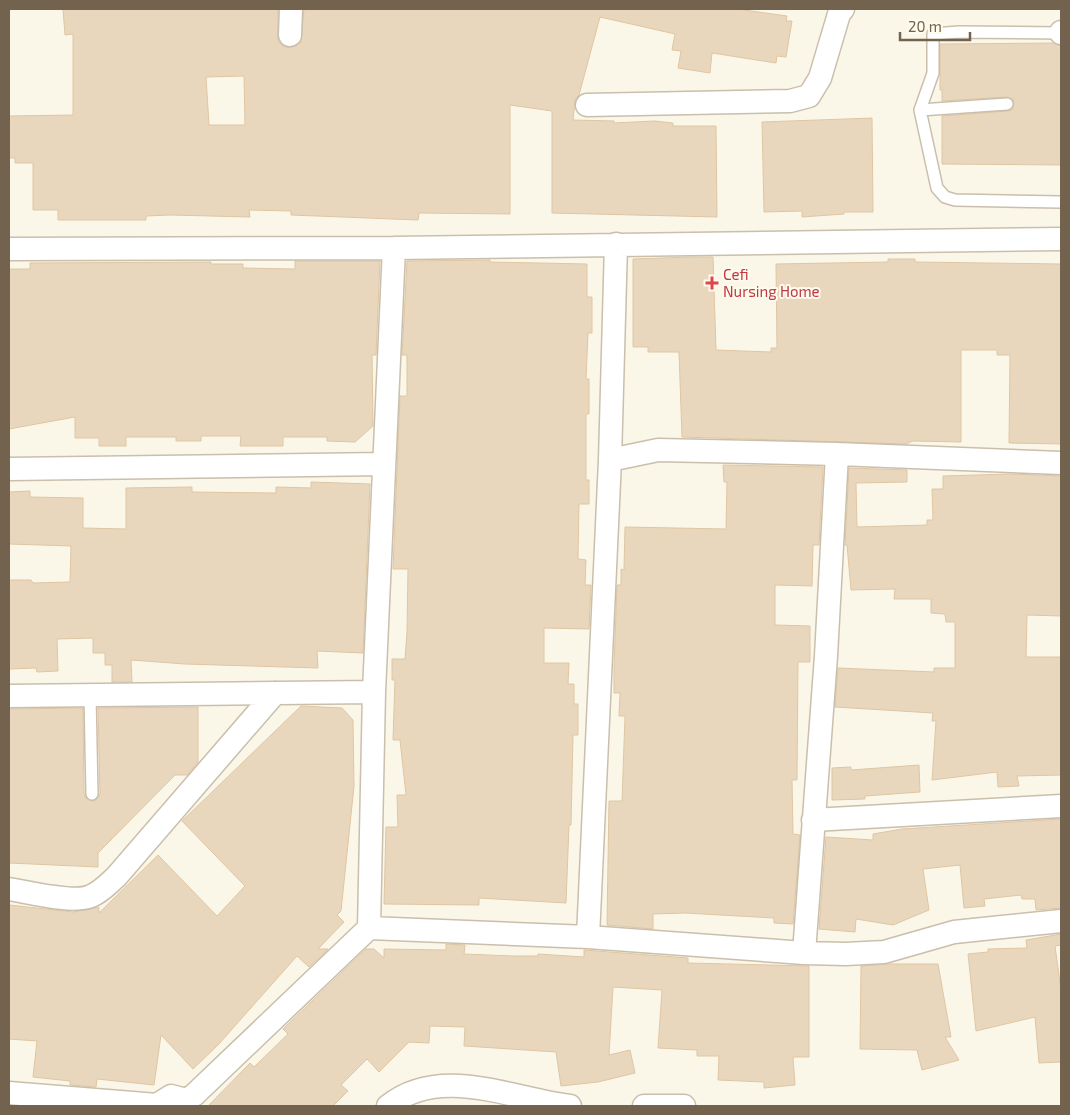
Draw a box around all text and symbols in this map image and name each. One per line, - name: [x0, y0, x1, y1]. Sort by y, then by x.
- scale bar: [900, 10, 970, 42]
- text: 20 m: [908, 17, 942, 35]
- place label: Cefi Nursing Home: [723, 265, 820, 300]
- marker: Cefi Nursing Home: [705, 276, 719, 290]

